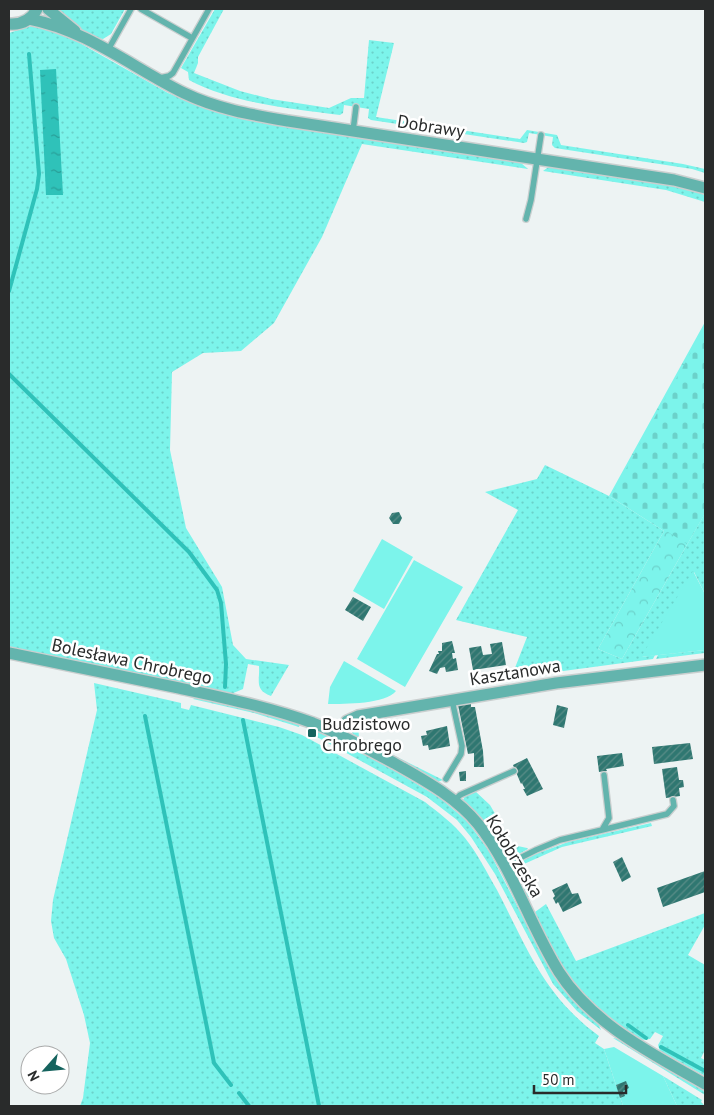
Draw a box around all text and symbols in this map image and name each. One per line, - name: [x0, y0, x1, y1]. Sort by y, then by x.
- street label: Dobrawy: [396, 109, 467, 143]
- street label: Bolesława Chrobrego: [50, 633, 214, 689]
- street label: Kasztanowa: [468, 653, 562, 691]
- place label: Budzistowo Chrobrego: [322, 712, 410, 756]
- marker: Budzistowo Chrobrego: [306, 727, 318, 739]
- street label: Kołobrzeska: [481, 810, 549, 902]
- north arrow: [20, 1045, 70, 1095]
- scale bar: [534, 1062, 626, 1094]
- text: N: [23, 1068, 44, 1084]
- text: 50 m: [542, 1070, 575, 1089]

